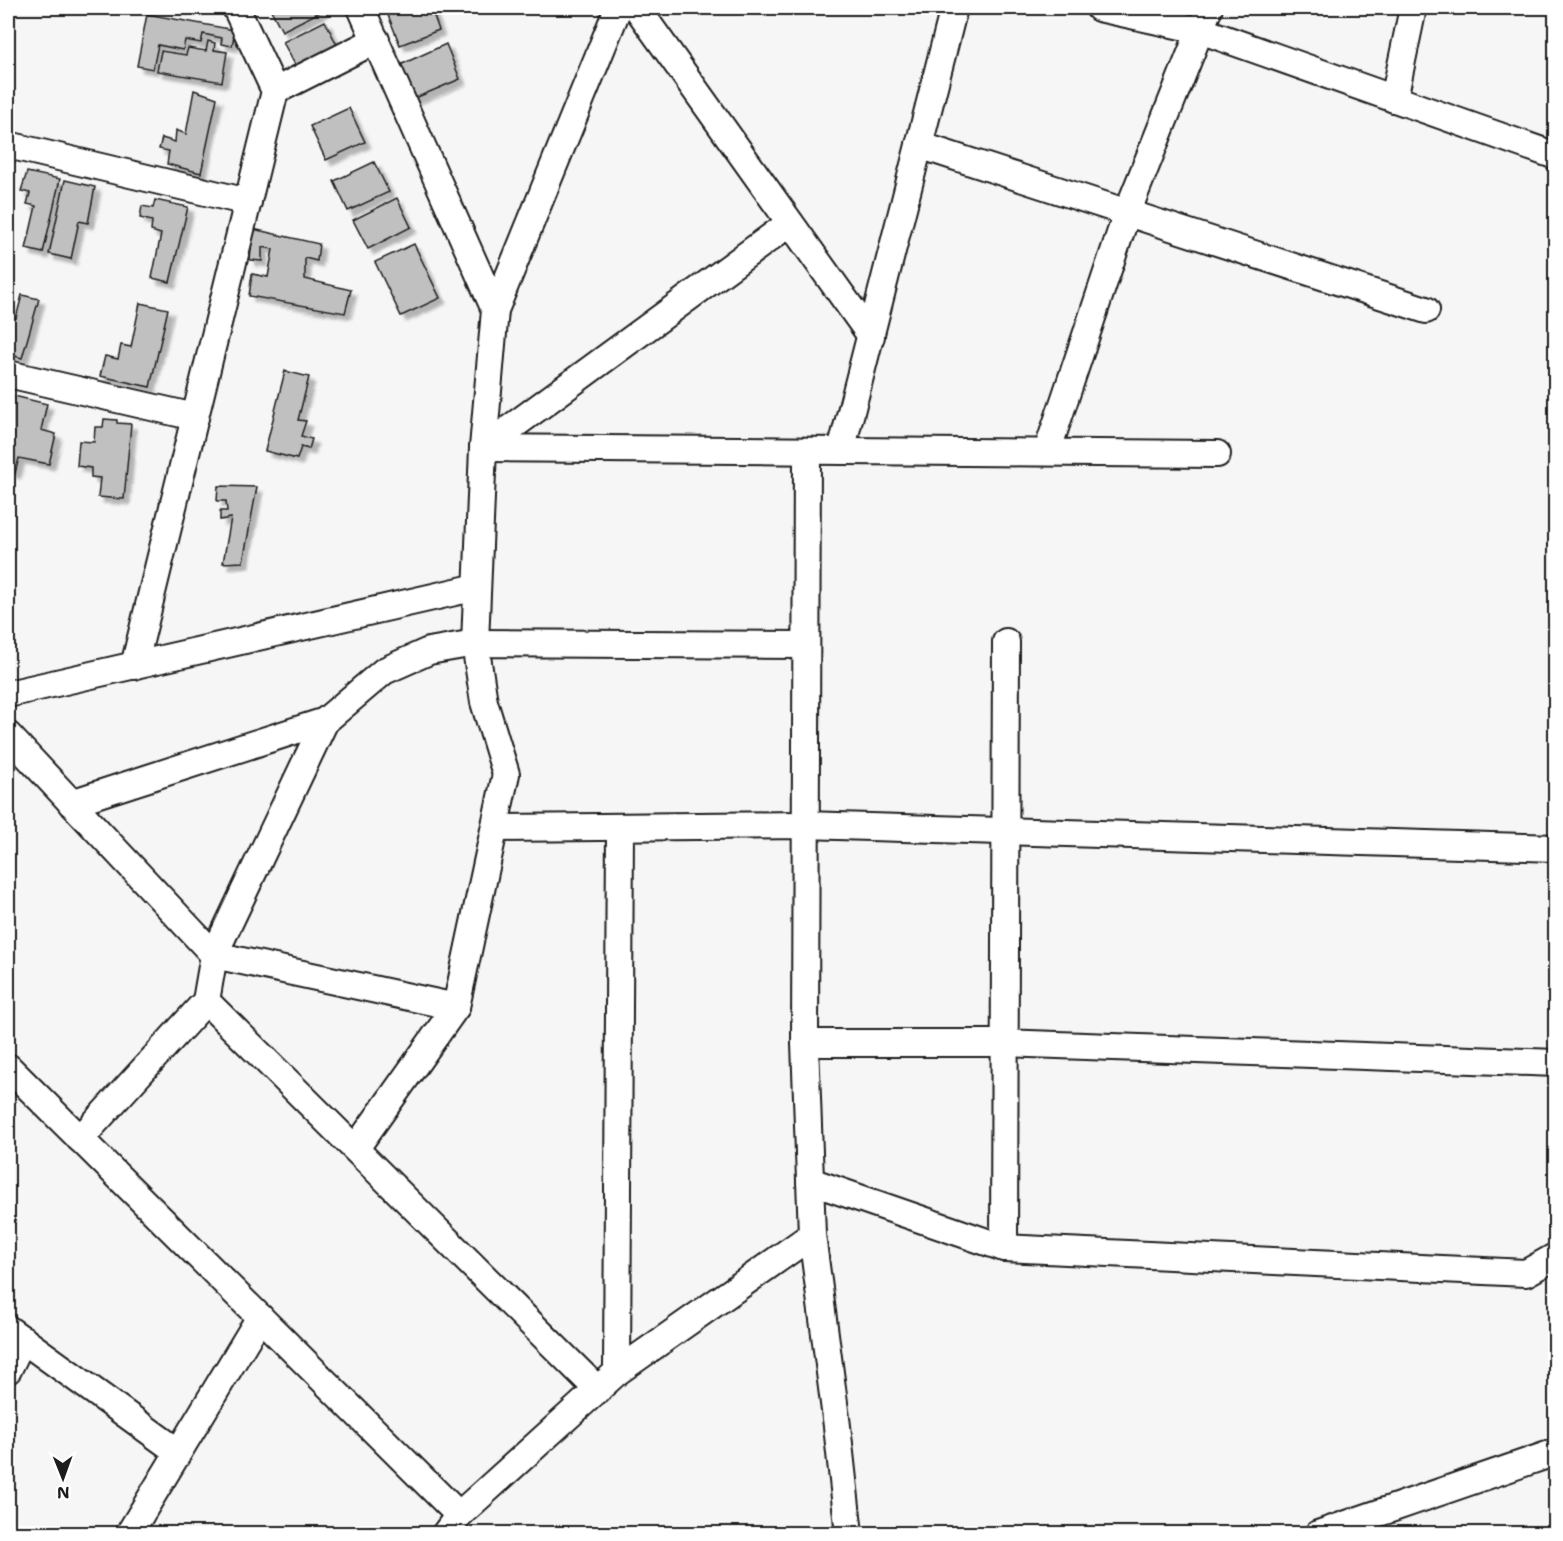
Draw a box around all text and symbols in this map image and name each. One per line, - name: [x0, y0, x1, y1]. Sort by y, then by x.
- north arrow: [33, 1448, 93, 1508]
- text: N: [57, 1482, 70, 1503]

